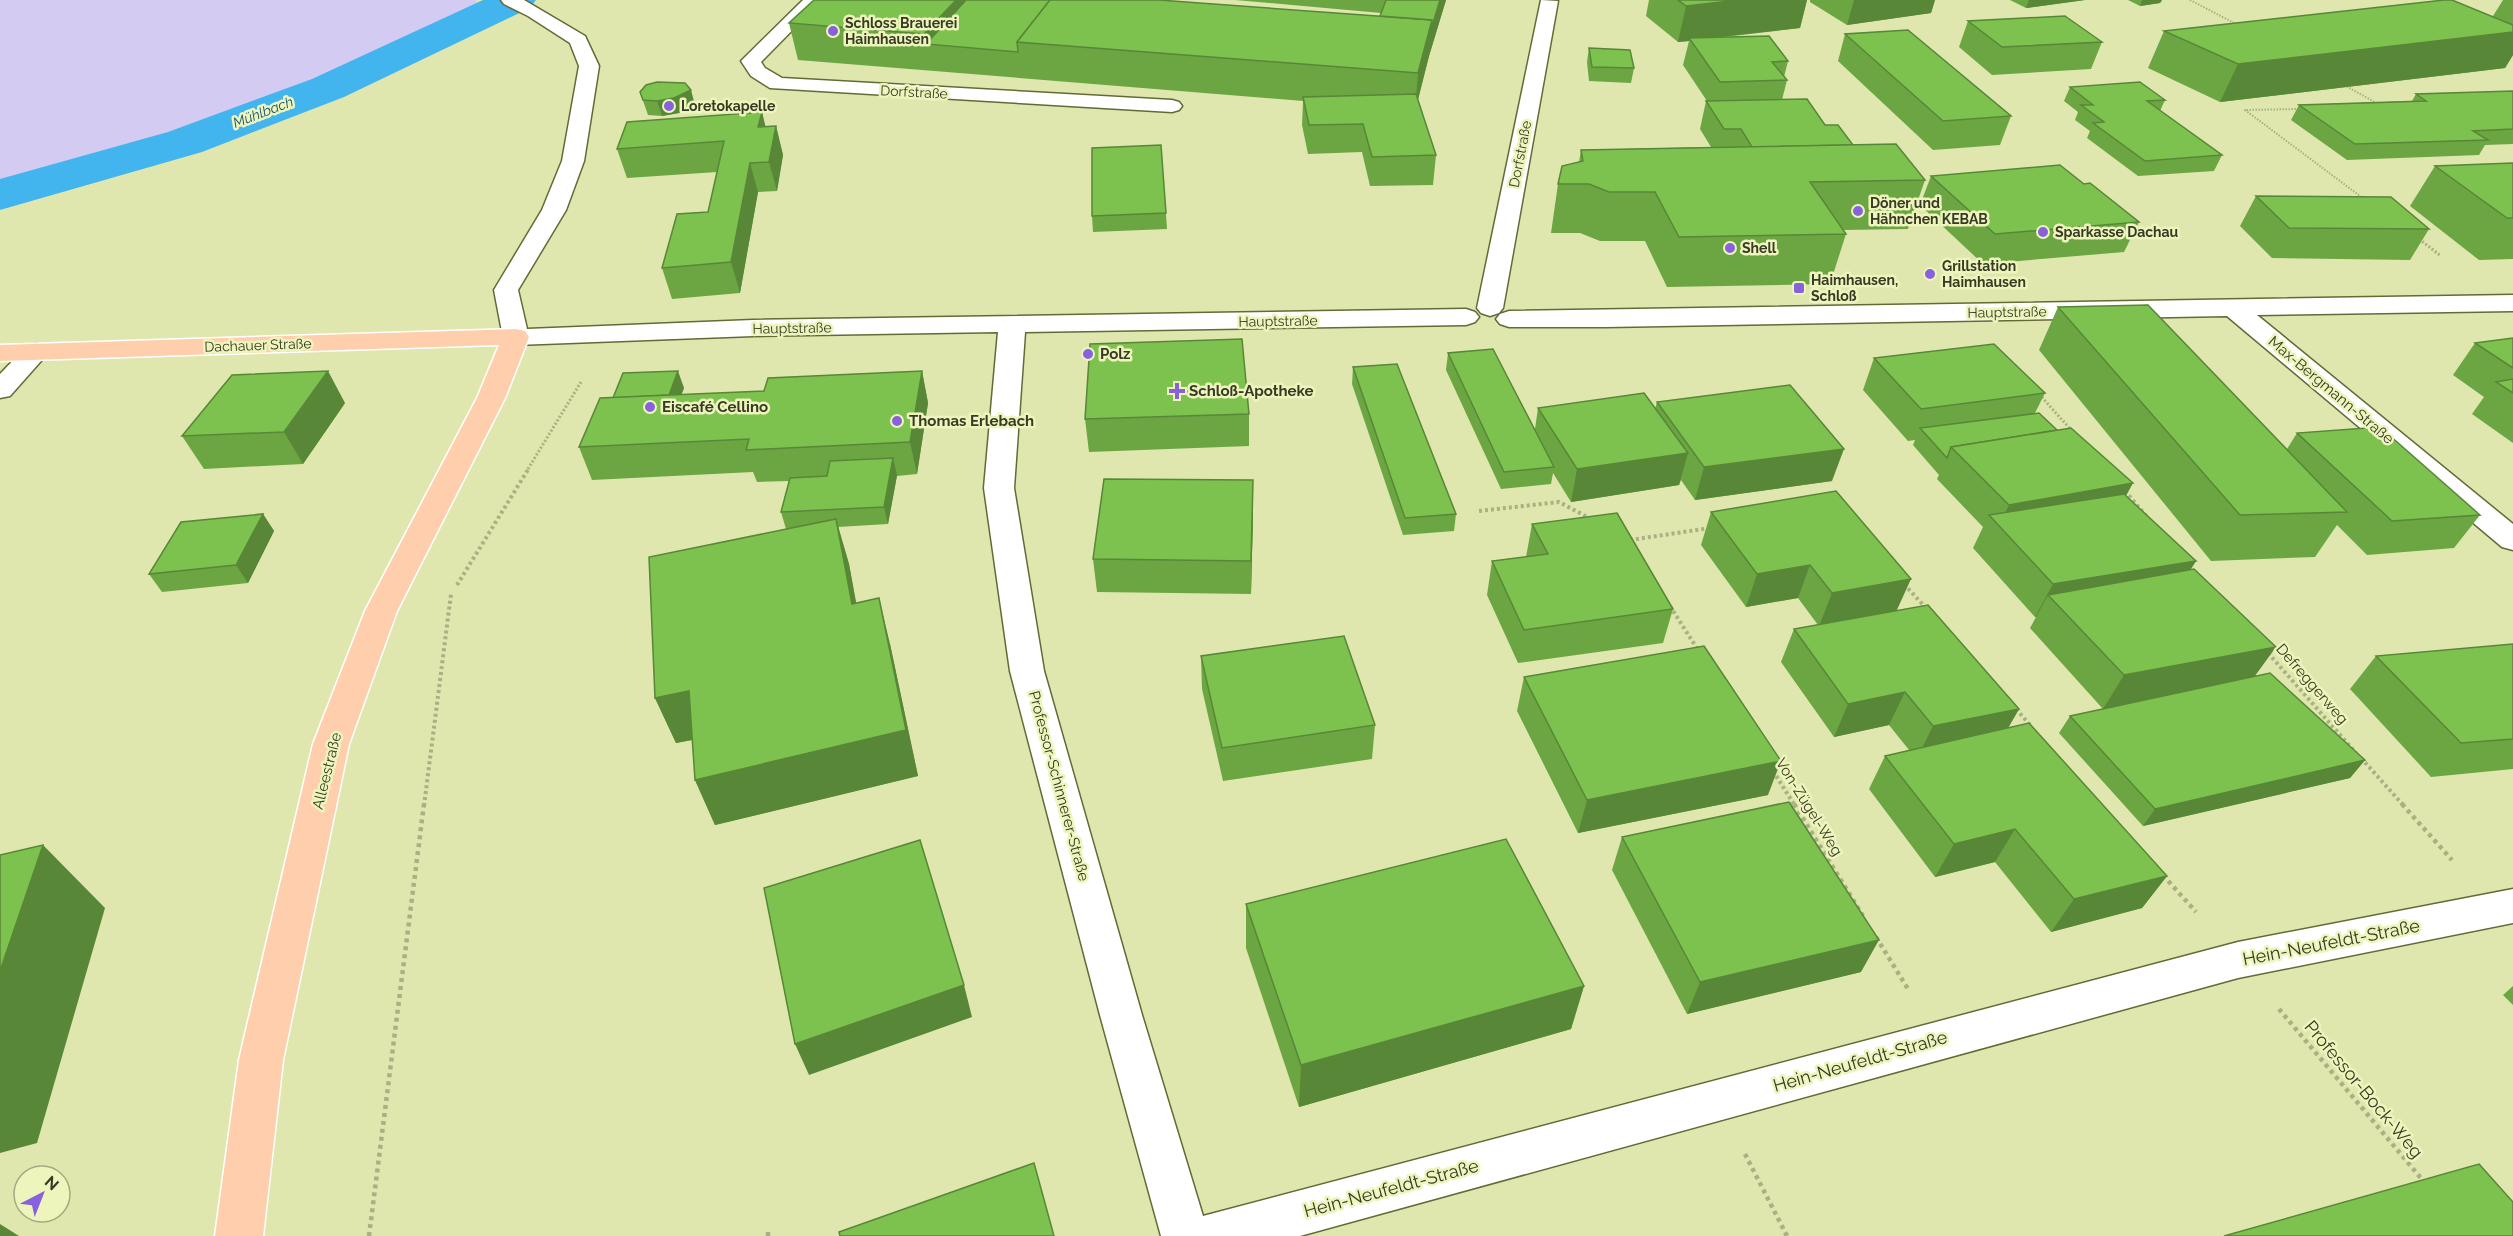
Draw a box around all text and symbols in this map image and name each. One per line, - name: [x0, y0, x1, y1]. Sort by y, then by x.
- place label: Schloss Brauerei Haimhausen: [845, 15, 957, 47]
- marker: Schloss Brauerei Haimhausen: [826, 24, 840, 38]
- street label: Dorfstraße: [880, 82, 948, 102]
- water label: Mühlbach: [231, 93, 295, 131]
- place label: Loretokapelle: [681, 98, 776, 114]
- marker: Loretokapelle: [662, 99, 676, 113]
- street label: Dorfstraße: [1506, 119, 1534, 189]
- place label: Döner und Hähnchen KEBAB: [1870, 195, 1988, 227]
- marker: Döner und Hähnchen KEBAB: [1851, 204, 1865, 218]
- place label: Sparkasse Dachau: [2055, 224, 2179, 240]
- marker: Sparkasse Dachau: [2036, 225, 2050, 239]
- place label: Shell: [1742, 240, 1777, 256]
- marker: Shell: [1723, 241, 1737, 255]
- place label: Grillstation Haimhausen: [1942, 258, 2026, 290]
- marker: Grillstation Haimhausen: [1923, 267, 1937, 281]
- place label: Haimhausen, Schloß: [1811, 272, 1898, 304]
- marker: Haimhausen, Schloß: [1792, 281, 1806, 295]
- street label: Hauptstraße: [1967, 303, 2047, 321]
- street label: Hauptstraße: [1238, 312, 1318, 330]
- street label: Hauptstraße: [752, 319, 832, 337]
- street label: Max-Bergmann-Straße: [2265, 332, 2398, 448]
- street label: Dachauer Straße: [204, 335, 312, 355]
- place label: Polz: [1100, 345, 1130, 363]
- marker: Polz: [1081, 347, 1095, 361]
- place label: Schloß-Apotheke: [1189, 382, 1314, 400]
- marker: Schloß-Apotheke: [1170, 384, 1184, 398]
- place label: Eiscafé Cellino: [662, 398, 768, 416]
- marker: Eiscafé Cellino: [643, 400, 657, 414]
- place label: Thomas Erlebach: [909, 412, 1034, 430]
- marker: Thomas Erlebach: [890, 414, 904, 428]
- street label: Defreggerweg: [2272, 640, 2352, 728]
- street label: Professor-Schinnerer-Straße: [1025, 689, 1093, 883]
- street label: Alleestraße: [309, 730, 345, 811]
- street label: Von-Zügel-Weg: [1772, 755, 1846, 859]
- street label: Hein-Neufeldt-Straße: [2241, 914, 2422, 969]
- street label: Professor-Bock-Weg: [2300, 1016, 2428, 1162]
- street label: Hein-Neufeldt-Straße: [1771, 1026, 1950, 1096]
- street label: Hein-Neufeldt-Straße: [1301, 1154, 1481, 1221]
- north arrow: [12, 1164, 72, 1224]
- text: N: [41, 1172, 63, 1194]

